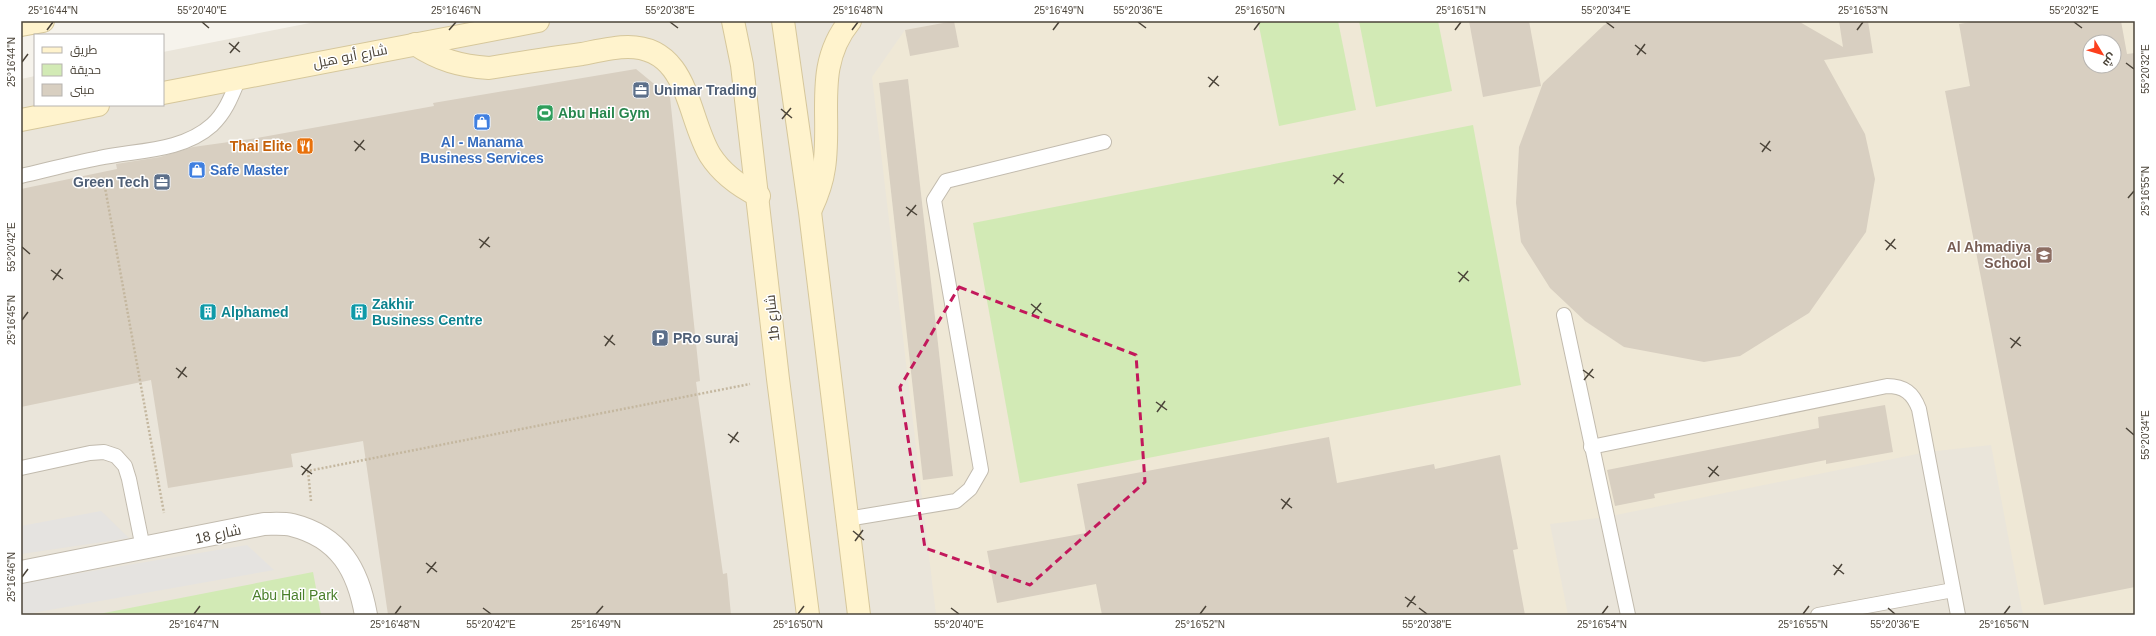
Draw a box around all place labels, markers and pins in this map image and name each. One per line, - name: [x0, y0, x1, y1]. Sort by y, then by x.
- office icon: Unimar Trading: [631, 80, 651, 100]
- place label: Unimar Trading: [654, 82, 757, 98]
- sports icon: Abu Hail Gym: [535, 103, 555, 123]
- place label: Abu Hail Gym: [558, 105, 650, 121]
- shop icon: Al - Manama Business Services: [472, 112, 492, 132]
- place label: Al - Manama Business Services: [420, 134, 544, 166]
- restaurant icon: Thai Elite: [295, 136, 315, 156]
- place label: Thai Elite: [230, 138, 292, 154]
- shop icon: Safe Master: [187, 160, 207, 180]
- place label: Safe Master: [210, 162, 289, 178]
- office icon: Green Tech: [152, 172, 172, 192]
- place label: Green Tech: [73, 174, 149, 190]
- place label: Al Ahmadiya School: [1947, 239, 2031, 271]
- school or university icon: Al Ahmadiya School: [2034, 245, 2054, 265]
- place label: Zakhir Business Centre: [372, 296, 483, 328]
- building icon: Alphamed: [198, 302, 218, 322]
- building icon: Zakhir Business Centre: [349, 302, 369, 322]
- place label: Alphamed: [221, 304, 289, 320]
- parking icon: PRo suraj: [650, 328, 670, 348]
- place label: PRo suraj: [673, 330, 738, 346]

